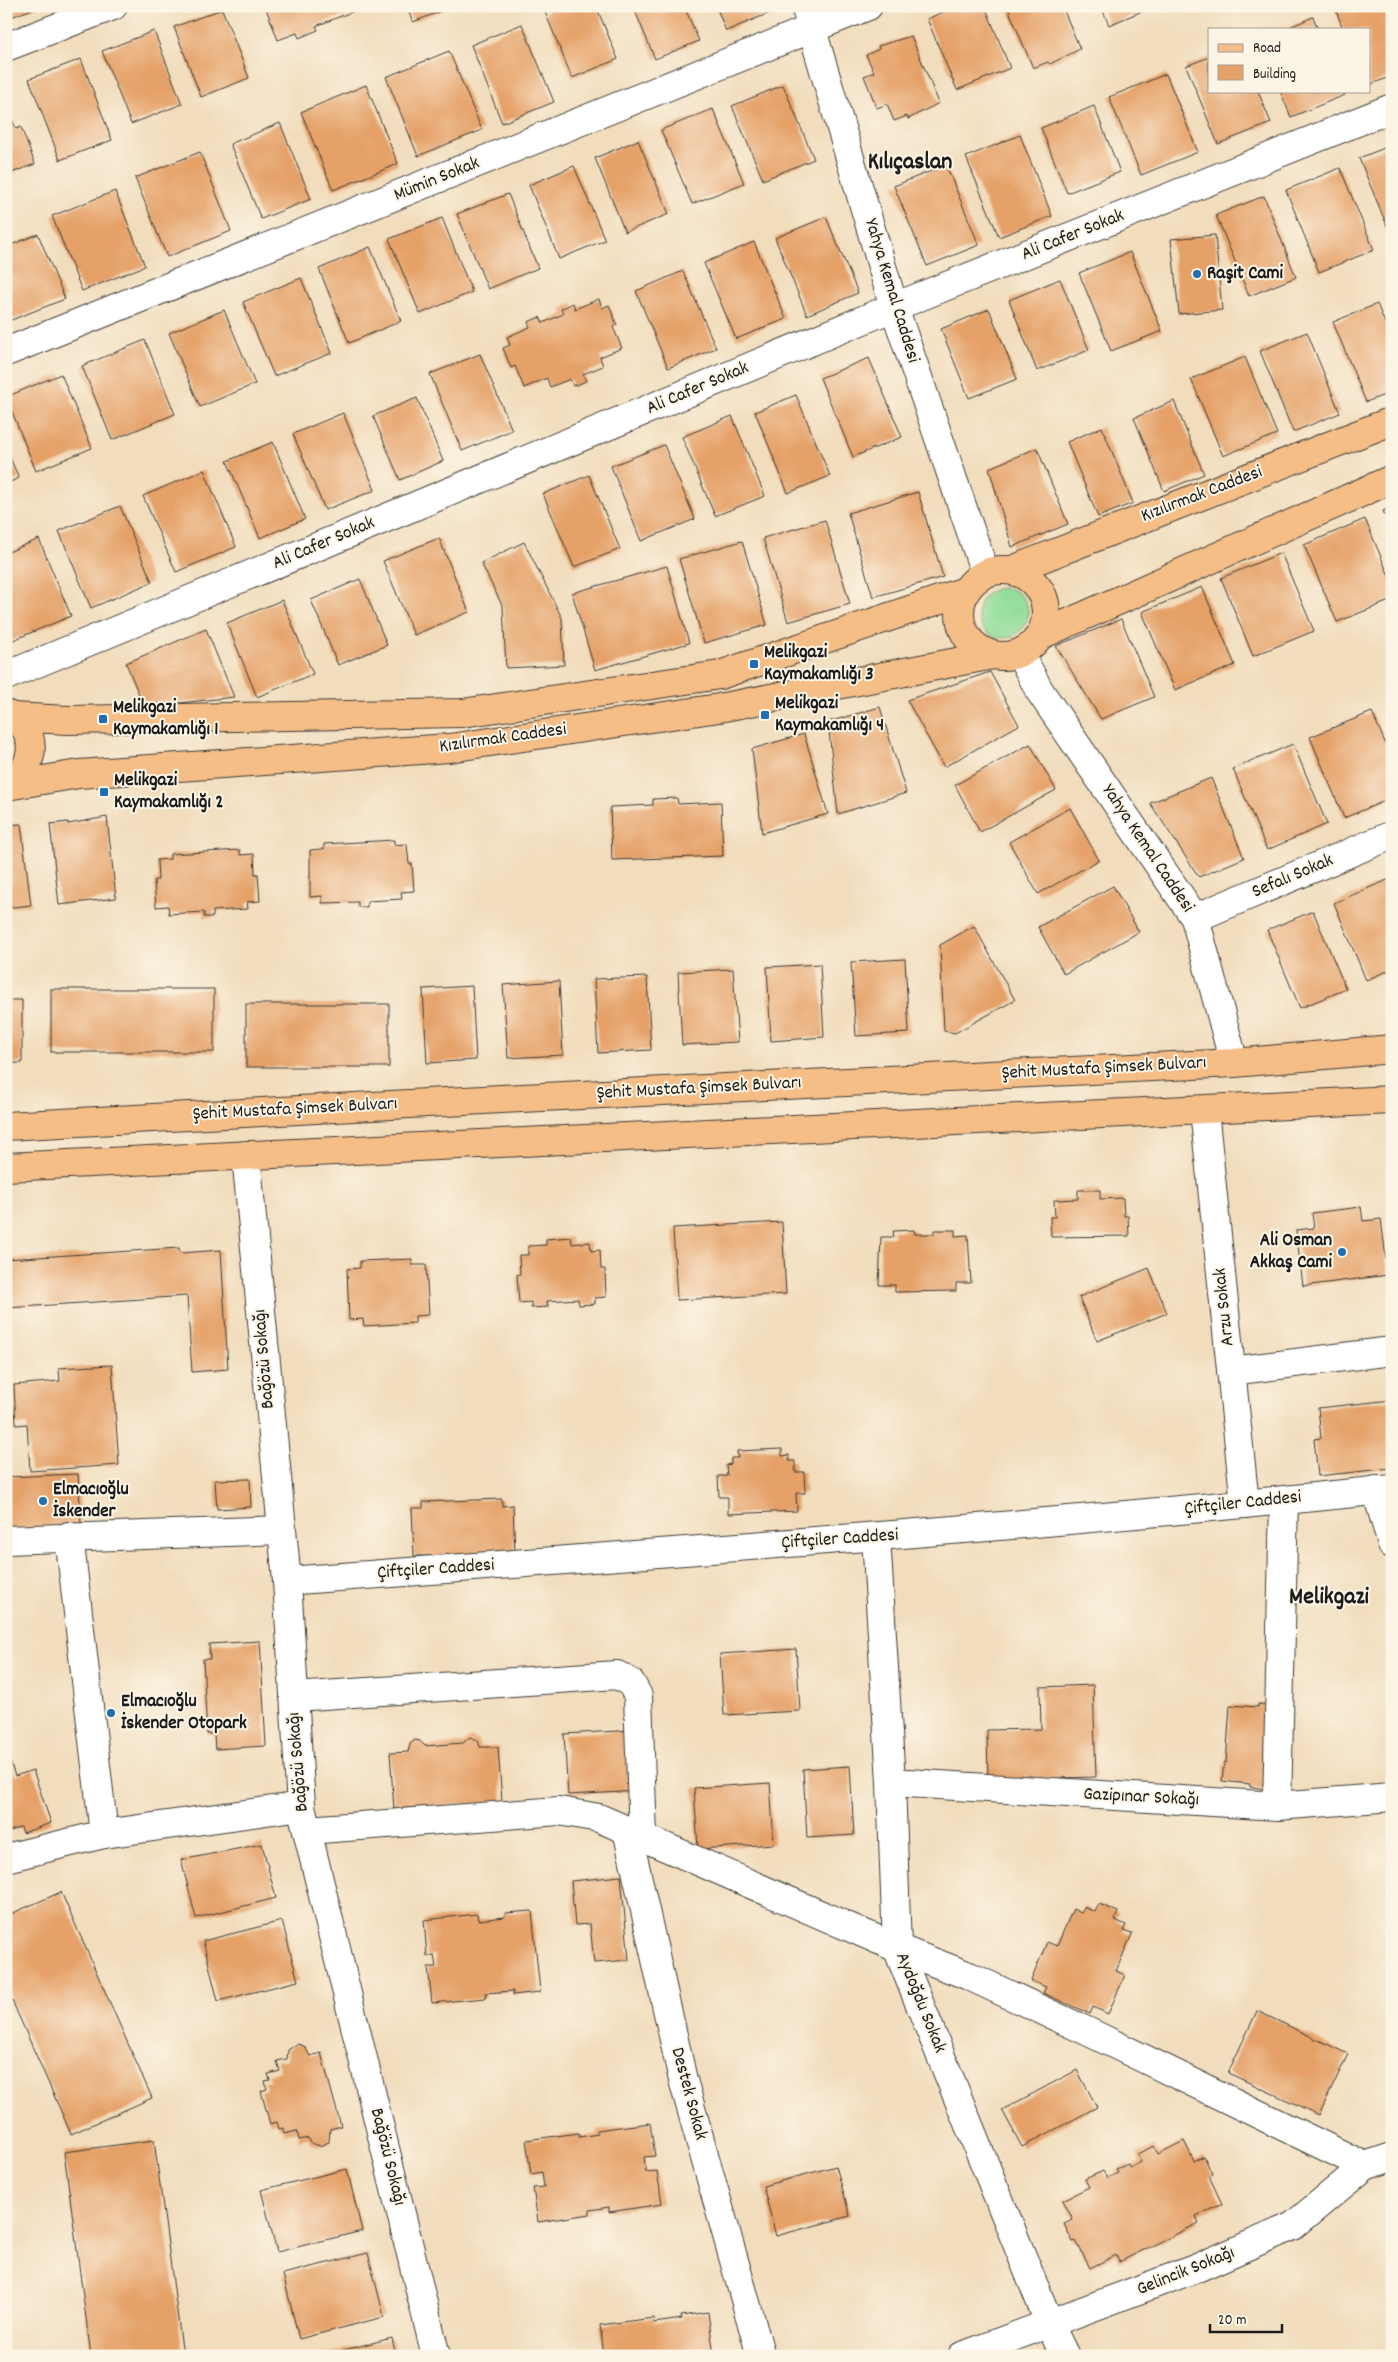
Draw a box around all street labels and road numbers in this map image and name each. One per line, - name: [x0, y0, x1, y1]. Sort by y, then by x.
- street label: Mümin Sokak: [390, 150, 484, 209]
- street label: Ali Cafer Sokak: [1018, 203, 1129, 269]
- street label: Yahya Kemal Caddesi: [856, 216, 926, 367]
- street label: Ali Cafer Sokak: [643, 355, 754, 423]
- street label: Kızılırmak Caddesi: [1137, 459, 1267, 531]
- street label: Ali Cafer Sokak: [269, 510, 380, 578]
- street label: Kızılırmak Caddesi: [438, 717, 569, 761]
- street label: Yahya Kemal Caddesi: [1094, 779, 1200, 919]
- street label: Sefalı Sokak: [1248, 848, 1338, 906]
- street label: Şehit Mustafa Şimsek Bulvarı: [1001, 1050, 1207, 1088]
- street label: Şehit Mustafa Şimsek Bulvarı: [596, 1070, 802, 1108]
- street label: Şehit Mustafa Şimsek Bulvarı: [192, 1091, 398, 1129]
- street label: Arzu Sokak: [1207, 1266, 1243, 1347]
- street label: Bağözü Sokağı: [247, 1308, 283, 1410]
- street label: Çiftçiler Caddesi: [1183, 1484, 1303, 1524]
- street label: Çiftçiler Caddesi: [781, 1522, 900, 1558]
- street label: Çiftçiler Caddesi: [377, 1552, 496, 1588]
- street label: Bağözü Sokağı: [281, 1711, 317, 1813]
- street label: Gazipınar Sokağı: [1082, 1781, 1200, 1815]
- street label: Aydoğdu Sokak: [888, 1949, 953, 2058]
- street label: Destek Sokak: [663, 2045, 713, 2144]
- street label: Bağözü Sokağı: [362, 2105, 412, 2209]
- street label: Gelincik Sokağı: [1133, 2240, 1239, 2304]

